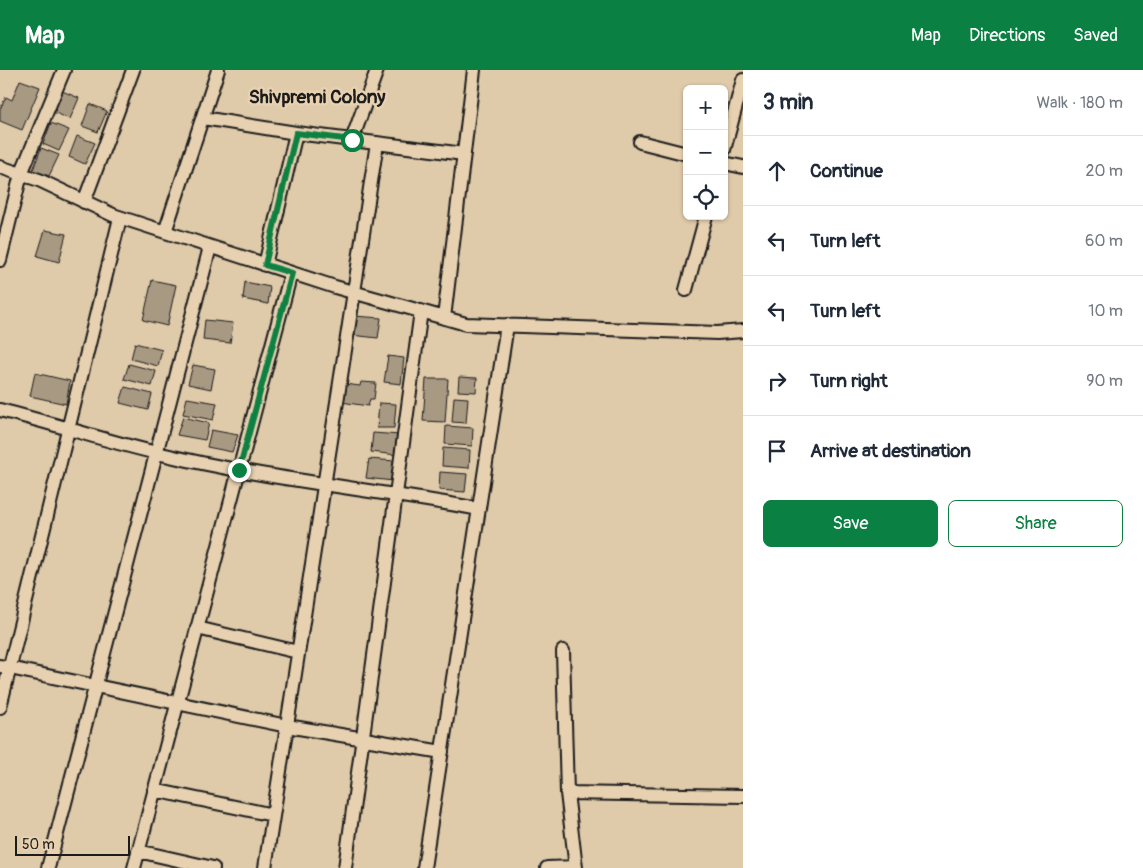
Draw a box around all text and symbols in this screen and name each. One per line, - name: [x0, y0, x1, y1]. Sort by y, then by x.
- text: Map: [25, 21, 65, 50]
- text: Map: [911, 24, 941, 47]
- text: Directions: [969, 24, 1045, 47]
- text: Saved: [1073, 24, 1118, 47]
- district label: Shivpremi Colony: [249, 85, 386, 109]
- map controls: [683, 85, 728, 220]
- button: +: [683, 85, 728, 130]
- text: 3 min: [763, 89, 813, 116]
- text: Walk · 180 m: [1036, 93, 1123, 113]
- route start: [341, 129, 364, 152]
- button: −: [683, 130, 728, 175]
- icon: ahead: [763, 157, 791, 185]
- text: Continue: [810, 159, 883, 183]
- text: 20 m: [1085, 161, 1123, 181]
- button: locate: [683, 175, 728, 220]
- icon: left: [763, 227, 791, 255]
- text: Turn left: [810, 229, 880, 253]
- text: 60 m: [1085, 231, 1123, 251]
- icon: left: [763, 297, 791, 325]
- text: Turn left: [810, 299, 880, 323]
- text: 10 m: [1088, 301, 1123, 321]
- icon: right: [763, 367, 791, 395]
- text: Turn right: [810, 369, 888, 393]
- text: 90 m: [1086, 371, 1123, 391]
- icon: arrive: [763, 437, 791, 465]
- text: Arrive at destination: [810, 439, 971, 463]
- route end: [228, 459, 251, 482]
- button: Save: [763, 500, 938, 547]
- button: Share: [948, 500, 1123, 547]
- scale bar: [15, 833, 130, 856]
- text: 50 m: [22, 836, 55, 853]

